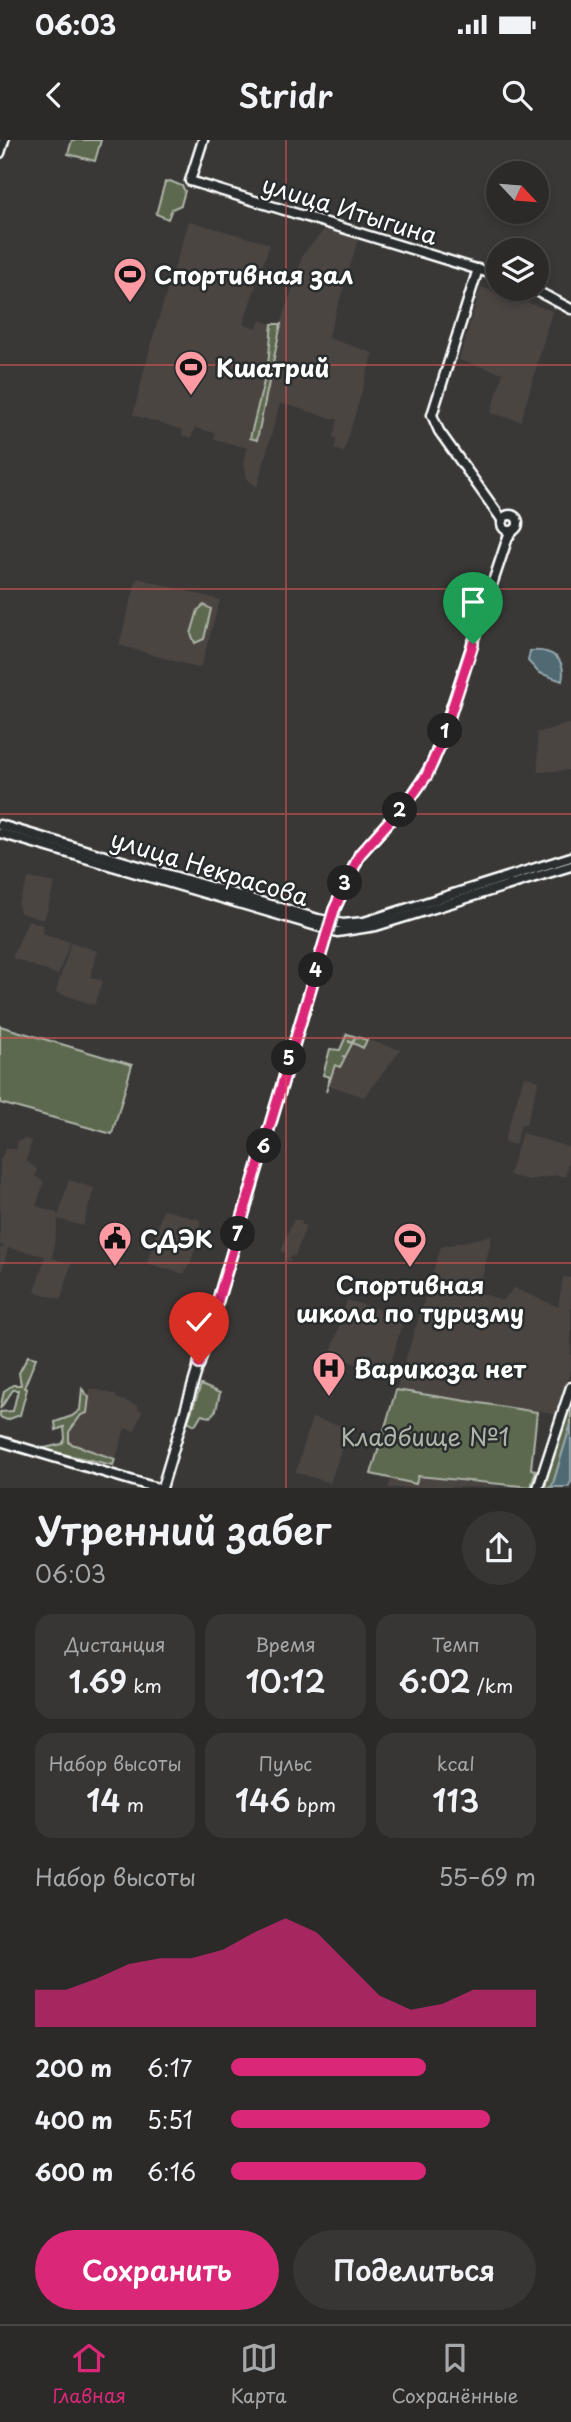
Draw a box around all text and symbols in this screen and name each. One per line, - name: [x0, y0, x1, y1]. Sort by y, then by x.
- text: 06:03: [35, 5, 116, 44]
- text: Stridr: [238, 71, 333, 119]
- icon: back: [35, 76, 73, 114]
- icon: search: [498, 76, 536, 114]
- north arrow: [486, 161, 550, 224]
- map controls: [486, 161, 549, 301]
- street label: улица Итыгина: [258, 165, 442, 253]
- button: layers: [486, 238, 549, 301]
- sports icon: Спортивная зал: [111, 255, 149, 304]
- place label: Спортивная зал: [154, 256, 354, 292]
- sports icon: Кшатрий: [172, 348, 210, 397]
- place label: Кшатрий: [216, 349, 329, 385]
- pin: [443, 572, 503, 644]
- icon: arrive: [454, 583, 492, 621]
- pin: 1: [428, 714, 462, 748]
- text: 1: [440, 716, 449, 744]
- pin: 2: [382, 792, 418, 828]
- text: 2: [393, 795, 406, 823]
- street label: улица Некрасова: [107, 820, 313, 914]
- pin: 3: [328, 866, 362, 900]
- text: 3: [338, 868, 351, 896]
- pin: 4: [298, 952, 334, 988]
- text: 4: [309, 955, 322, 983]
- pin: 5: [272, 1040, 306, 1076]
- text: 5: [282, 1043, 295, 1071]
- pin: 6: [246, 1128, 282, 1164]
- text: 6: [257, 1131, 270, 1159]
- pin: 7: [220, 1216, 256, 1252]
- public building icon: СДЭК: [96, 1219, 134, 1268]
- text: 7: [232, 1219, 243, 1247]
- place label: СДЭК: [140, 1220, 213, 1256]
- sports icon: Спортивная школа по туризму: [391, 1220, 429, 1269]
- place label: Спортивная школа по туризму: [296, 1266, 524, 1330]
- pin: [169, 1292, 229, 1364]
- icon: check: [180, 1303, 218, 1341]
- hospital icon: Варикоза нет: [310, 1349, 348, 1398]
- place label: Варикоза нет: [354, 1350, 526, 1386]
- park label: Кладбище №1: [341, 1418, 509, 1454]
- text: Утренний забег: [35, 1501, 331, 1558]
- button: share: [462, 1511, 536, 1585]
- text: 06:03: [35, 1556, 106, 1591]
- text: Дистанция: [65, 1630, 166, 1658]
- text: Время: [255, 1630, 316, 1658]
- text: Темп: [432, 1630, 480, 1658]
- text: 1.69: [69, 1658, 127, 1703]
- text: 10:12: [245, 1658, 326, 1703]
- text: 6:02: [398, 1658, 471, 1703]
- text: km: [127, 1671, 162, 1699]
- text: /km: [471, 1671, 513, 1699]
- text: Набор высоты: [49, 1749, 182, 1777]
- text: Пульс: [259, 1749, 312, 1777]
- text: kcal: [437, 1749, 475, 1777]
- text: 14: [86, 1777, 121, 1822]
- text: 146: [235, 1777, 291, 1822]
- text: 113: [432, 1777, 479, 1822]
- text: m: [121, 1790, 144, 1818]
- text: bpm: [291, 1790, 336, 1818]
- text: Набор высоты: [35, 1859, 196, 1894]
- text: 55–69 m: [438, 1859, 536, 1894]
- text: 200 m: [35, 2050, 112, 2085]
- text: 6:17: [147, 2050, 192, 2085]
- text: 400 m: [35, 2102, 113, 2137]
- text: 5:51: [147, 2102, 193, 2137]
- text: 600 m: [35, 2154, 113, 2189]
- text: 6:16: [147, 2154, 196, 2189]
- button: Сохранить: [35, 2230, 279, 2310]
- button: Поделиться: [293, 2230, 536, 2310]
- tab: Главная: [52, 2339, 126, 2409]
- tab: Карта: [231, 2339, 287, 2409]
- tab: Сохранённые: [392, 2339, 519, 2409]

